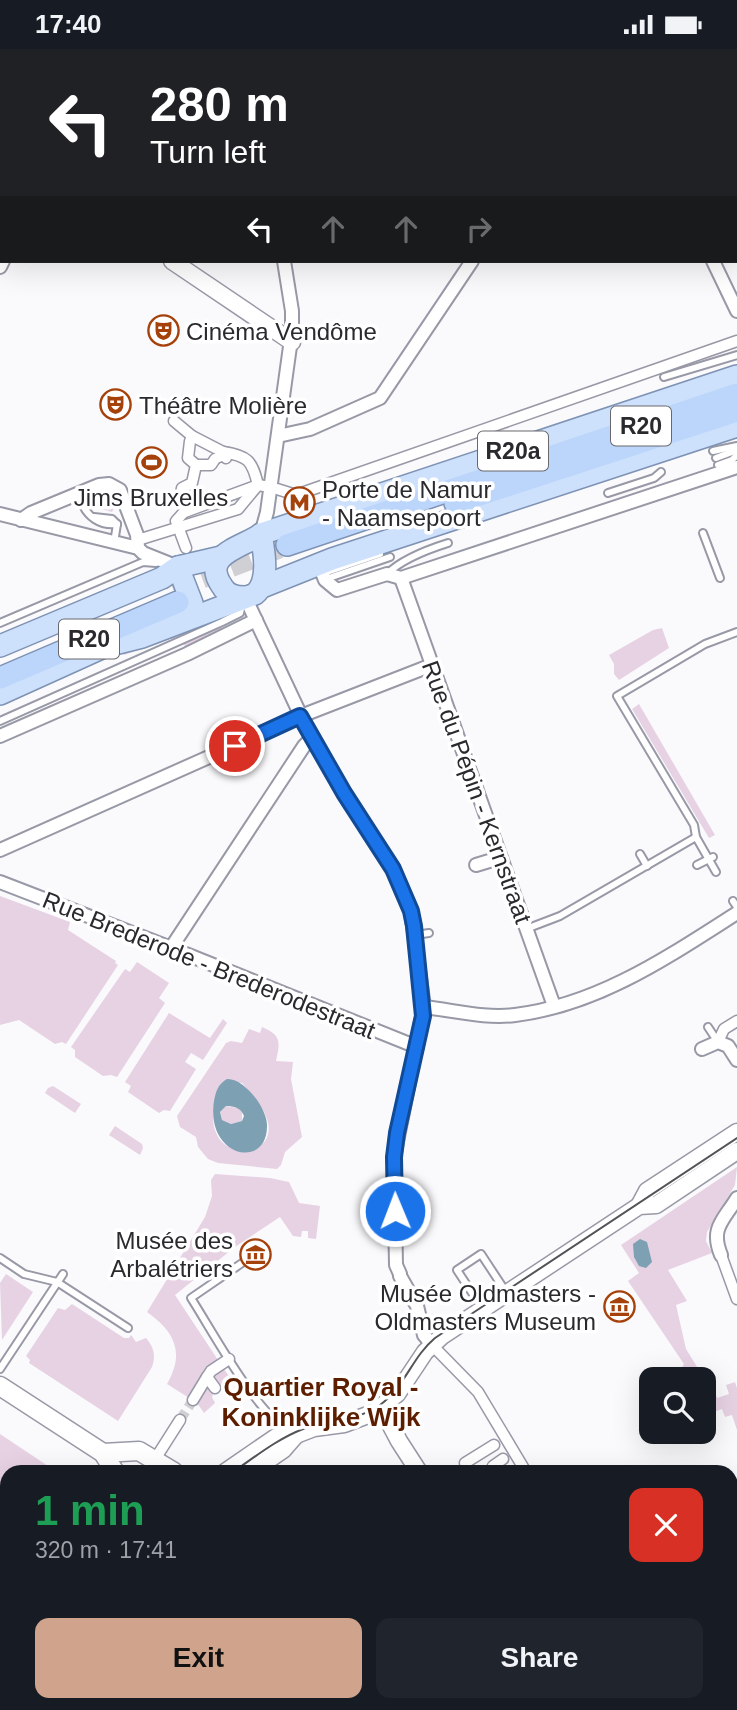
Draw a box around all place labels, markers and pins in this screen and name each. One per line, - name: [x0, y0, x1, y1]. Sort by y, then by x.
- theatre icon: Cinéma Vendôme: [146, 314, 180, 348]
- place label: Cinéma Vendôme: [186, 318, 377, 345]
- theatre icon: Théâtre Molière: [99, 388, 133, 422]
- place label: Théâtre Molière: [139, 392, 307, 419]
- sports icon: Jims Bruxelles: [134, 446, 168, 480]
- place label: Porte de Namur - Naamsepoort: [322, 476, 491, 531]
- place label: Jims Bruxelles: [74, 484, 228, 511]
- metro station icon: Porte de Namur - Naamsepoort: [282, 486, 316, 520]
- pin: [205, 716, 265, 776]
- place label: Musée des Arbalétriers: [110, 1227, 233, 1282]
- museum icon: Musée des Arbalétriers: [239, 1237, 273, 1271]
- place label: Musée Oldmasters - Oldmasters Museum: [375, 1280, 596, 1335]
- museum icon: Musée Oldmasters - Oldmasters Museum: [602, 1290, 636, 1324]

